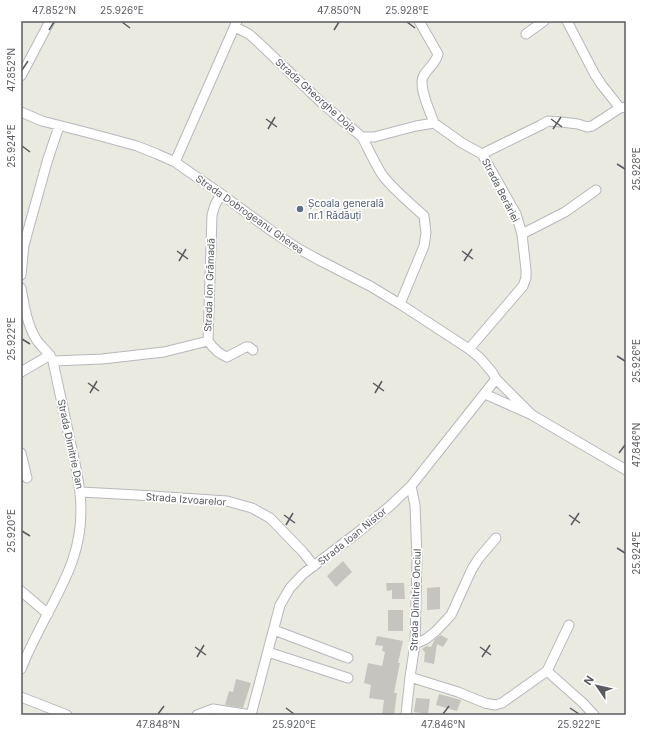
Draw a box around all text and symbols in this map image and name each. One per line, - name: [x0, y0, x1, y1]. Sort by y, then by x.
- text: 47.852°N: [32, 4, 76, 16]
- text: 25.926°E: [100, 4, 144, 16]
- text: 47.850°N: [317, 4, 361, 16]
- text: 25.928°E: [385, 4, 429, 16]
- text: 47.852°N: [5, 48, 17, 92]
- street label: Strada Gheorghe Doja: [273, 56, 359, 134]
- text: 25.924°E: [5, 124, 17, 168]
- text: 25.928°E: [630, 147, 642, 191]
- street label: Strada Berăriei: [480, 156, 522, 224]
- street label: Strada Dobrogeanu Gherea: [194, 172, 306, 256]
- place label: Școala generală nr.1 Rădăuți: [308, 197, 384, 222]
- marker: Școala generală nr.1 Rădăuți: [295, 204, 305, 214]
- street label: Strada Ion Grămadă: [201, 238, 217, 332]
- text: 25.922°E: [5, 317, 17, 361]
- text: 25.926°E: [630, 339, 642, 383]
- street label: Strada Dimitrie Dan: [56, 398, 86, 490]
- text: 47.846°N: [630, 423, 642, 467]
- street label: Strada Izvoarelor: [145, 490, 227, 508]
- street label: Strada Ioan Nistor: [315, 504, 389, 567]
- text: 25.920°E: [5, 509, 17, 553]
- text: 25.924°E: [630, 531, 642, 575]
- street label: Strada Dimitrie Onciul: [407, 548, 423, 652]
- north arrow: [577, 666, 617, 706]
- text: N: [581, 673, 597, 688]
- text: 47.848°N: [136, 718, 180, 730]
- text: 25.920°E: [272, 718, 316, 730]
- text: 47.846°N: [421, 718, 465, 730]
- text: 25.922°E: [557, 718, 601, 730]

